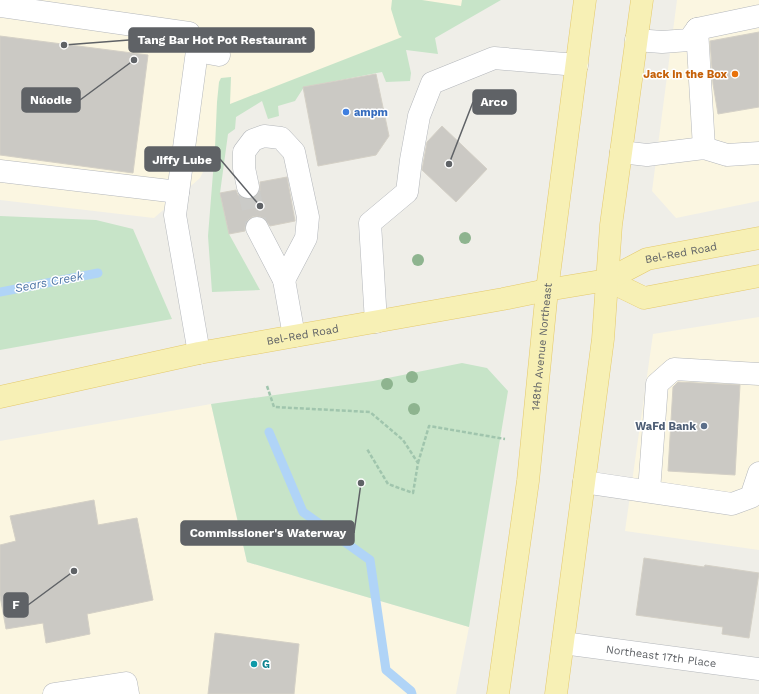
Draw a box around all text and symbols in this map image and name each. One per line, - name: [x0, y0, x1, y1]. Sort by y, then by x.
- callout: Tang Bar Hot Pot Restaurant: [129, 28, 314, 52]
- text: Tang Bar Hot Pot Restaurant: [137, 33, 307, 47]
- place label: Jack in the Box: [643, 68, 728, 81]
- marker: Jack in the Box: [730, 69, 740, 79]
- callout: Núodle: [22, 88, 80, 112]
- callout: Arco: [473, 90, 516, 114]
- text: Núodle: [30, 93, 72, 107]
- text: Arco: [480, 95, 508, 109]
- place label: ampm: [354, 106, 388, 119]
- marker: ampm: [341, 107, 351, 117]
- callout: Jiffy Lube: [145, 147, 220, 171]
- text: Jiffy Lube: [152, 153, 212, 167]
- street label: Bel-Red Road: [644, 240, 718, 266]
- water label: Sears Creek: [14, 268, 85, 295]
- street label: 148th Avenue Northeast: [529, 282, 555, 411]
- street label: Bel-Red Road: [266, 322, 340, 348]
- place label: WaFd Bank: [635, 420, 696, 433]
- marker: WaFd Bank: [699, 421, 709, 431]
- callout: Commissioner's Waterway: [181, 521, 354, 545]
- text: Commissioner's Waterway: [190, 526, 347, 540]
- callout: F: [4, 593, 28, 617]
- text: F: [12, 598, 20, 612]
- street label: Northeast 17th Place: [605, 643, 717, 670]
- place label: G: [262, 658, 270, 671]
- marker: G: [249, 659, 259, 669]

